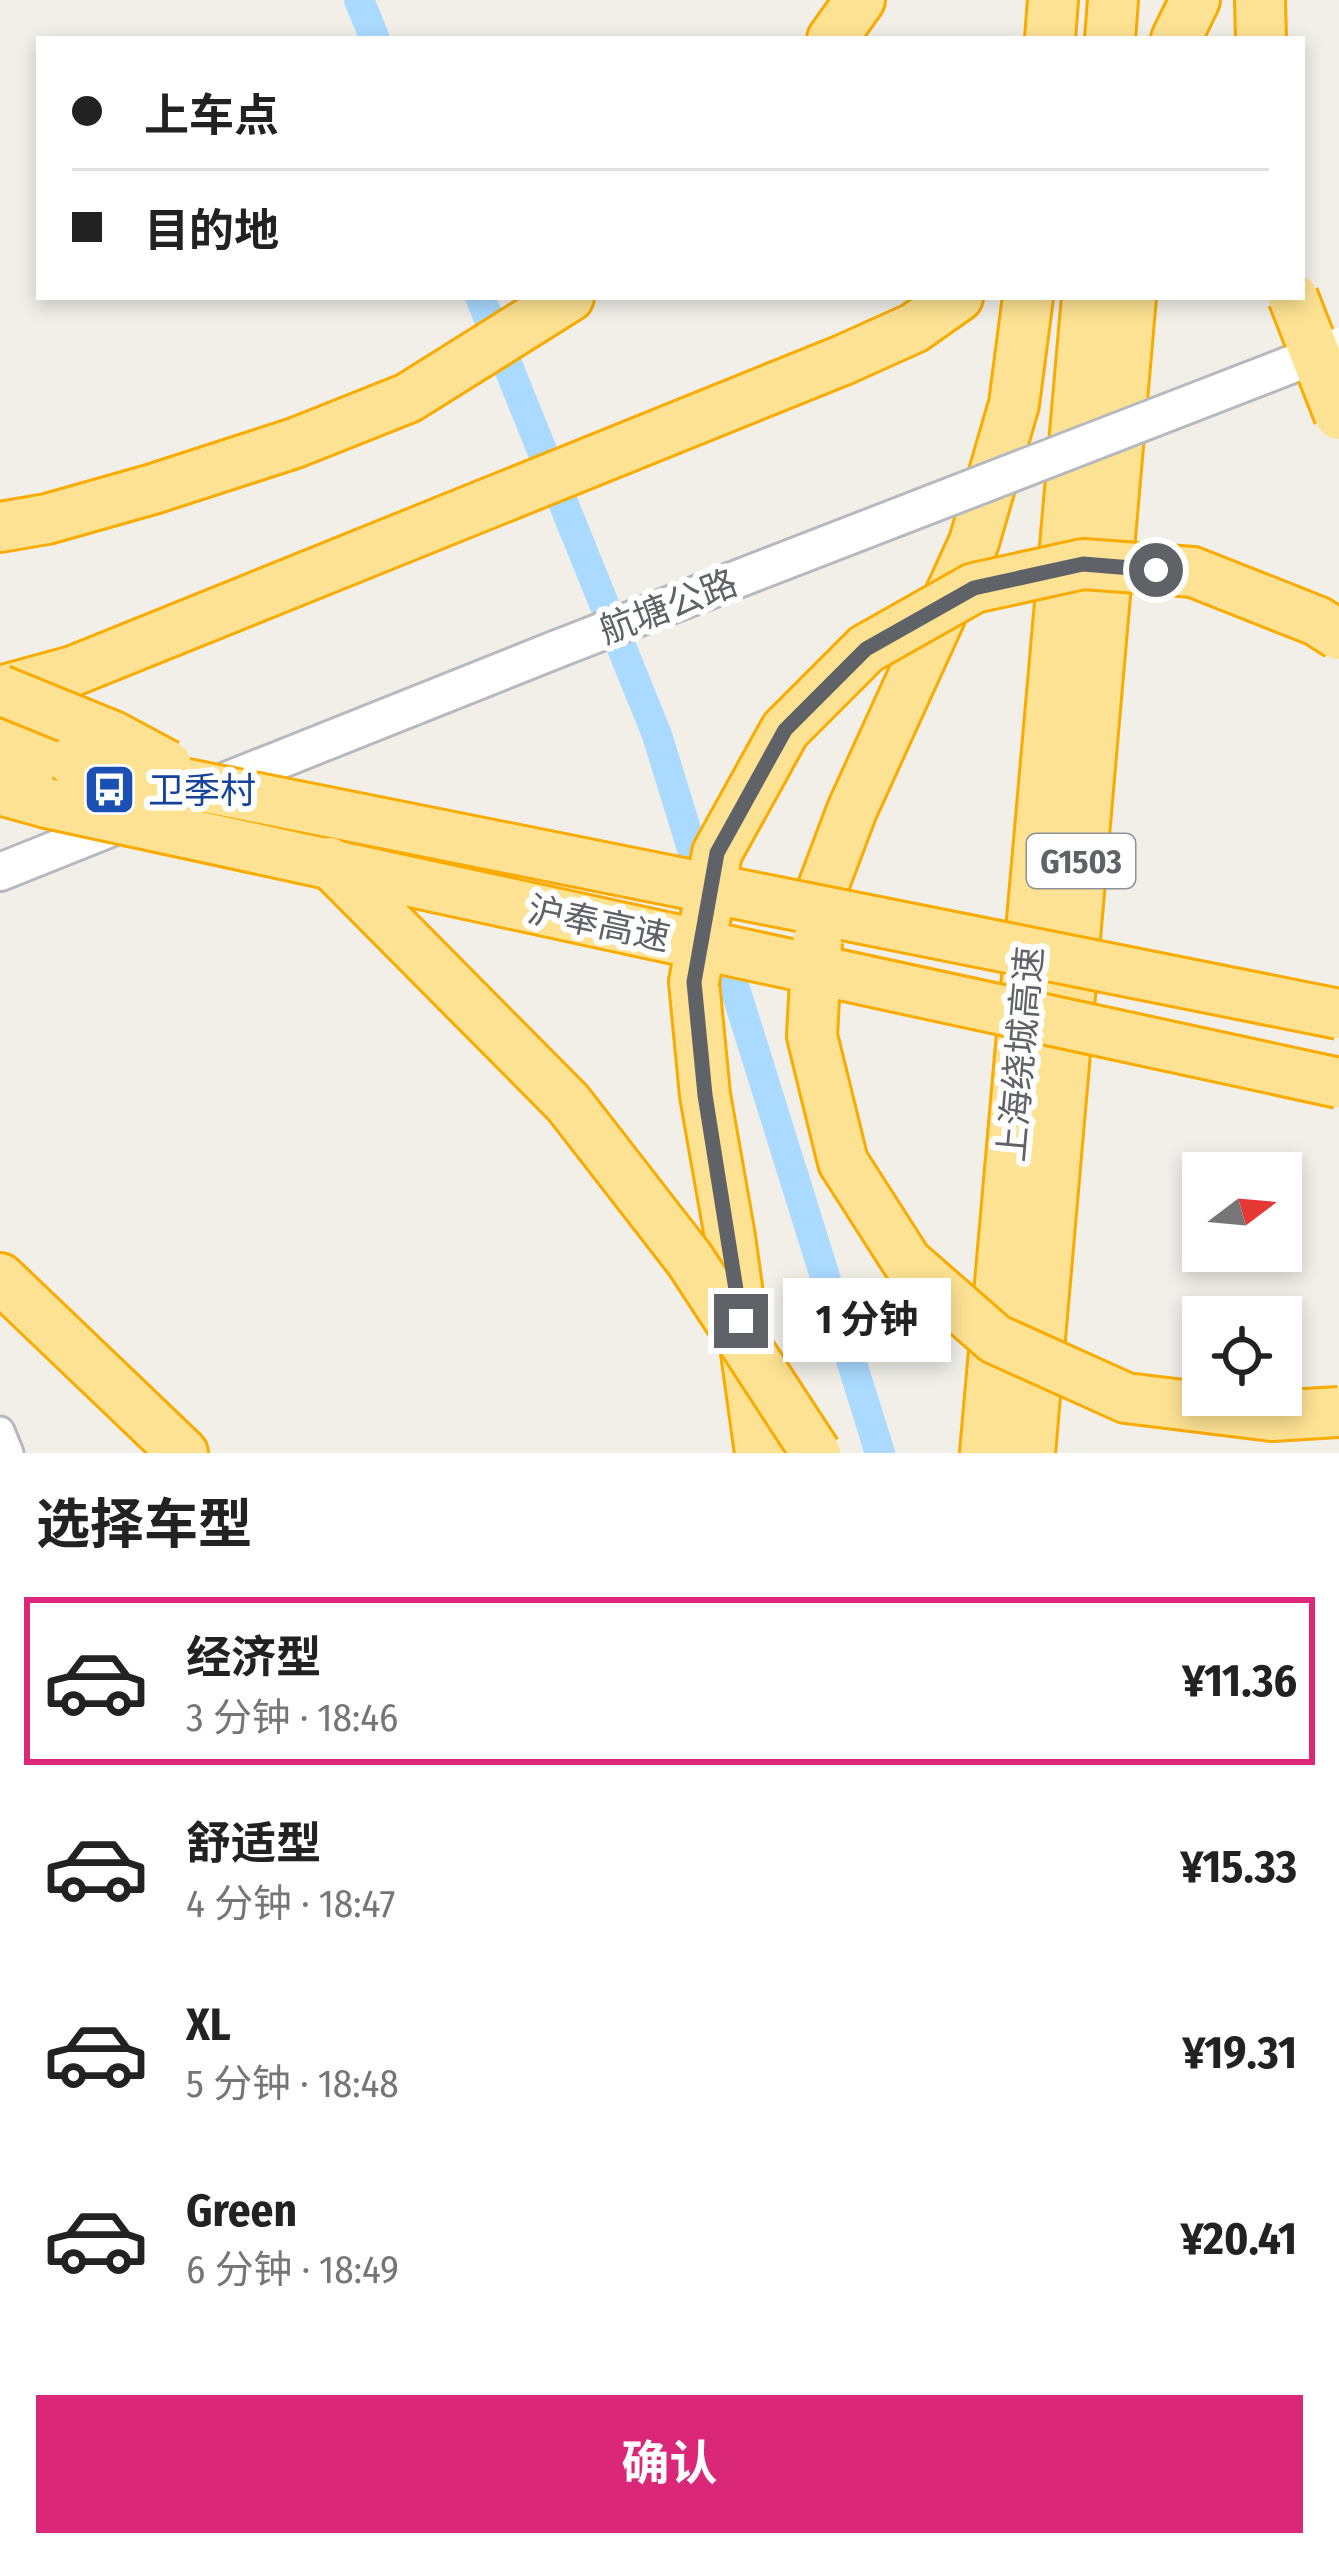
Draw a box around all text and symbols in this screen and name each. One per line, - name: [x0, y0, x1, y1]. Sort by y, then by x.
- text: 上车点: [144, 89, 279, 143]
- text: 目的地: [144, 204, 279, 258]
- route start: [1129, 543, 1183, 597]
- street label: 航塘公路: [593, 561, 743, 653]
- bus stop icon: 卫季村: [81, 762, 137, 818]
- place label: 卫季村: [148, 769, 256, 813]
- road number: G1503: [1027, 834, 1135, 888]
- street label: 沪奉高速: [524, 887, 674, 960]
- street label: 上海绕城高速: [990, 945, 1052, 1164]
- north arrow: [1182, 1152, 1302, 1272]
- map controls: [1182, 1152, 1302, 1416]
- callout: 1 分钟: [783, 1279, 951, 1363]
- route end: [714, 1294, 768, 1348]
- button: locate: [1182, 1296, 1302, 1416]
- text: 1 分钟: [816, 1297, 918, 1343]
- text: 选择车型: [36, 1493, 252, 1557]
- icon: car: [42, 1627, 150, 1735]
- text: 经济型: [186, 1631, 321, 1685]
- text: ¥11.36: [1182, 1654, 1297, 1708]
- text: 3 分钟 · 18:46: [186, 1695, 398, 1741]
- icon: car: [42, 1813, 150, 1921]
- text: 舒适型: [186, 1817, 321, 1871]
- text: ¥15.33: [1180, 1840, 1297, 1894]
- text: 4 分钟 · 18:47: [186, 1881, 395, 1927]
- text: XL: [186, 1998, 231, 2052]
- icon: car: [42, 1999, 150, 2107]
- text: ¥19.31: [1182, 2026, 1297, 2080]
- text: 5 分钟 · 18:48: [186, 2061, 399, 2107]
- text: Green: [186, 2184, 297, 2238]
- icon: car: [42, 2185, 150, 2293]
- text: ¥20.41: [1181, 2212, 1297, 2266]
- text: 6 分钟 · 18:49: [186, 2247, 399, 2293]
- button: 确认: [36, 2395, 1303, 2533]

